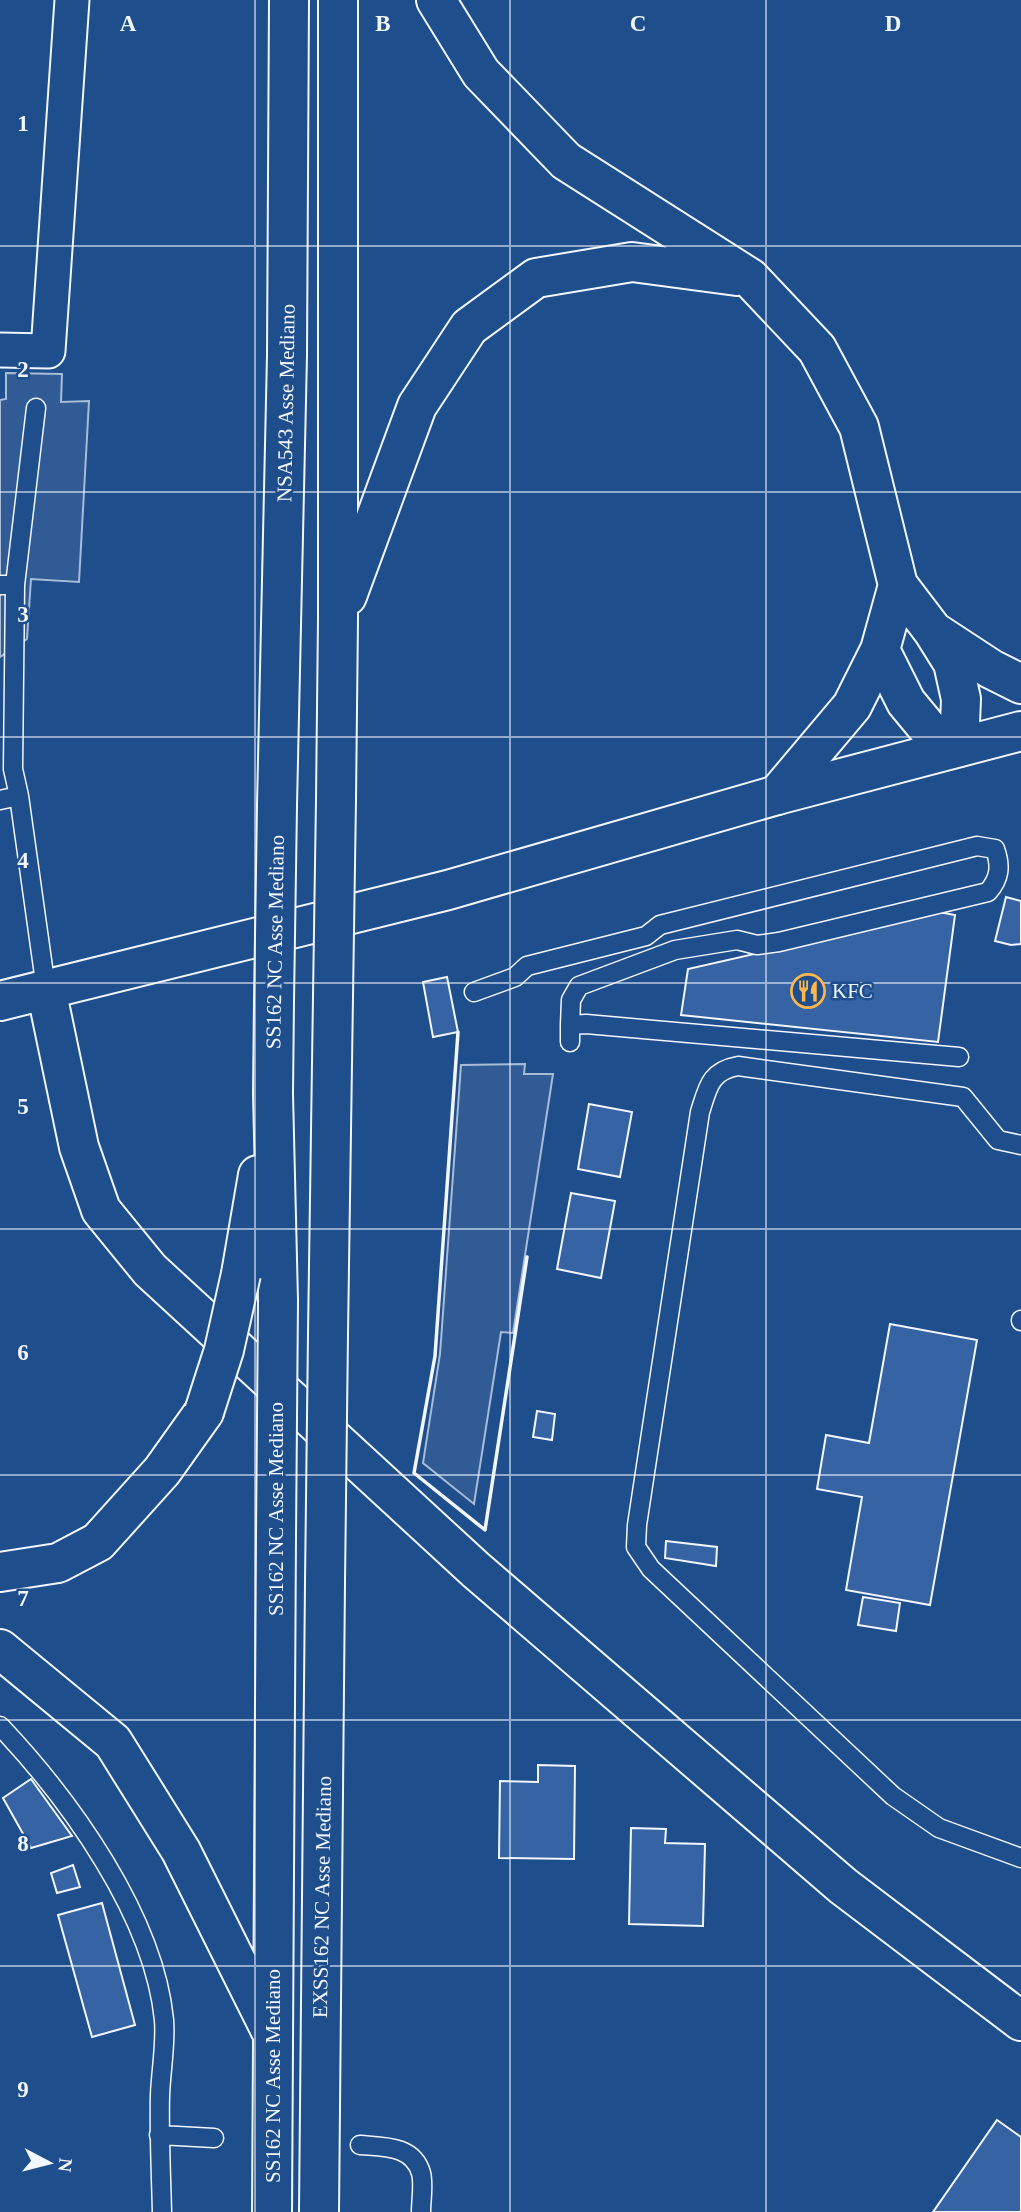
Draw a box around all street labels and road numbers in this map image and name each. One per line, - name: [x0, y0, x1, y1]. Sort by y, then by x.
- street label: NSA543 Asse Mediano: [272, 304, 300, 502]
- street label: SS162 NC Asse Mediano: [261, 835, 289, 1049]
- street label: SS162 NC Asse Mediano: [264, 1402, 288, 1616]
- street label: EXSS162 NC Asse Mediano: [308, 1776, 336, 2018]
- street label: SS162 NC Asse Mediano: [261, 1969, 285, 2183]

